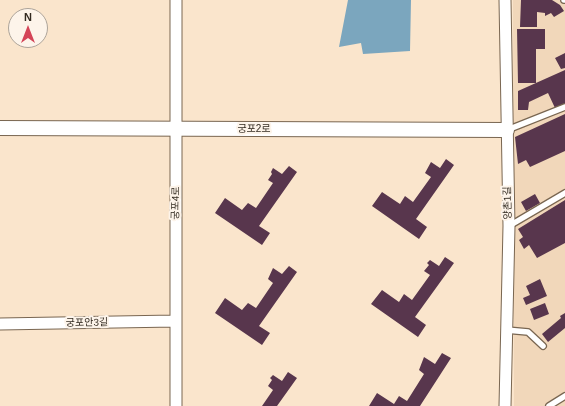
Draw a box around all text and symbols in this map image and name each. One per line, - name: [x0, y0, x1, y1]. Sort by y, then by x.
- north arrow: [8, 8, 48, 48]
- text: N: [24, 11, 32, 23]
- street label: 궁포2로: [237, 123, 271, 135]
- street label: 궁포4로: [170, 186, 182, 220]
- street label: 양촌1길: [502, 186, 514, 220]
- street label: 궁포안3길: [66, 317, 108, 329]

